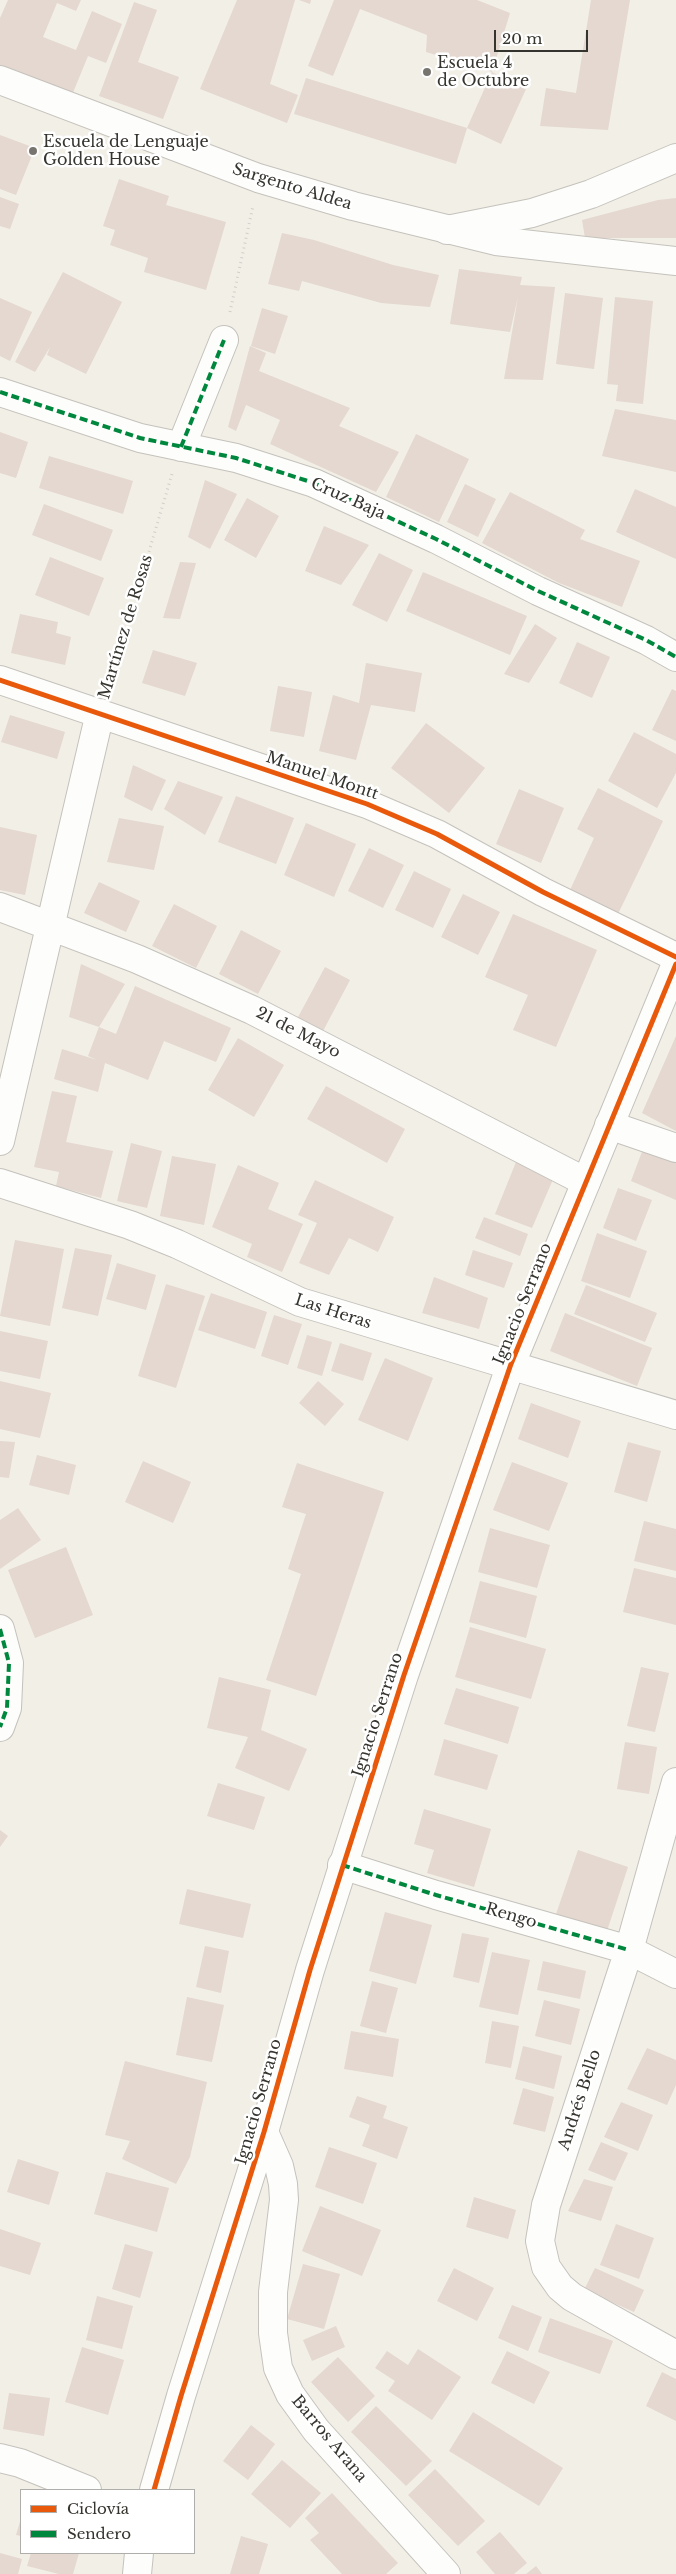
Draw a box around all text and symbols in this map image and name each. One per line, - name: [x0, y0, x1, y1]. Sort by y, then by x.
- scale bar: [496, 20, 590, 52]
- text: 20 m: [502, 29, 542, 48]
- place label: Escuela 4 de Octubre: [437, 53, 529, 91]
- marker: Escuela 4 de Octubre: [421, 66, 433, 78]
- place label: Escuela de Lenguaje Golden House: [43, 132, 209, 170]
- marker: Escuela de Lenguaje Golden House: [27, 145, 39, 157]
- street label: Sargento Aldea: [230, 160, 354, 214]
- street label: Cruz Baja: [308, 474, 388, 524]
- street label: Martínez de Rosas: [95, 552, 157, 702]
- street label: Manuel Montt: [263, 748, 381, 804]
- street label: 21 de Mayo: [252, 1003, 344, 1063]
- street label: Ignacio Serrano: [490, 1240, 556, 1368]
- street label: Las Heras: [292, 1291, 374, 1333]
- street label: Ignacio Serrano: [349, 1650, 407, 1780]
- street label: Rengo: [483, 1900, 539, 1932]
- street label: Ignacio Serrano: [232, 2037, 286, 2167]
- street label: Andrés Bello: [555, 2047, 605, 2153]
- street label: Barros Arana: [287, 2392, 371, 2486]
- legend: [20, 2489, 195, 2554]
- text: Ciclovía: [67, 2499, 129, 2518]
- text: Sendero: [67, 2524, 131, 2543]

